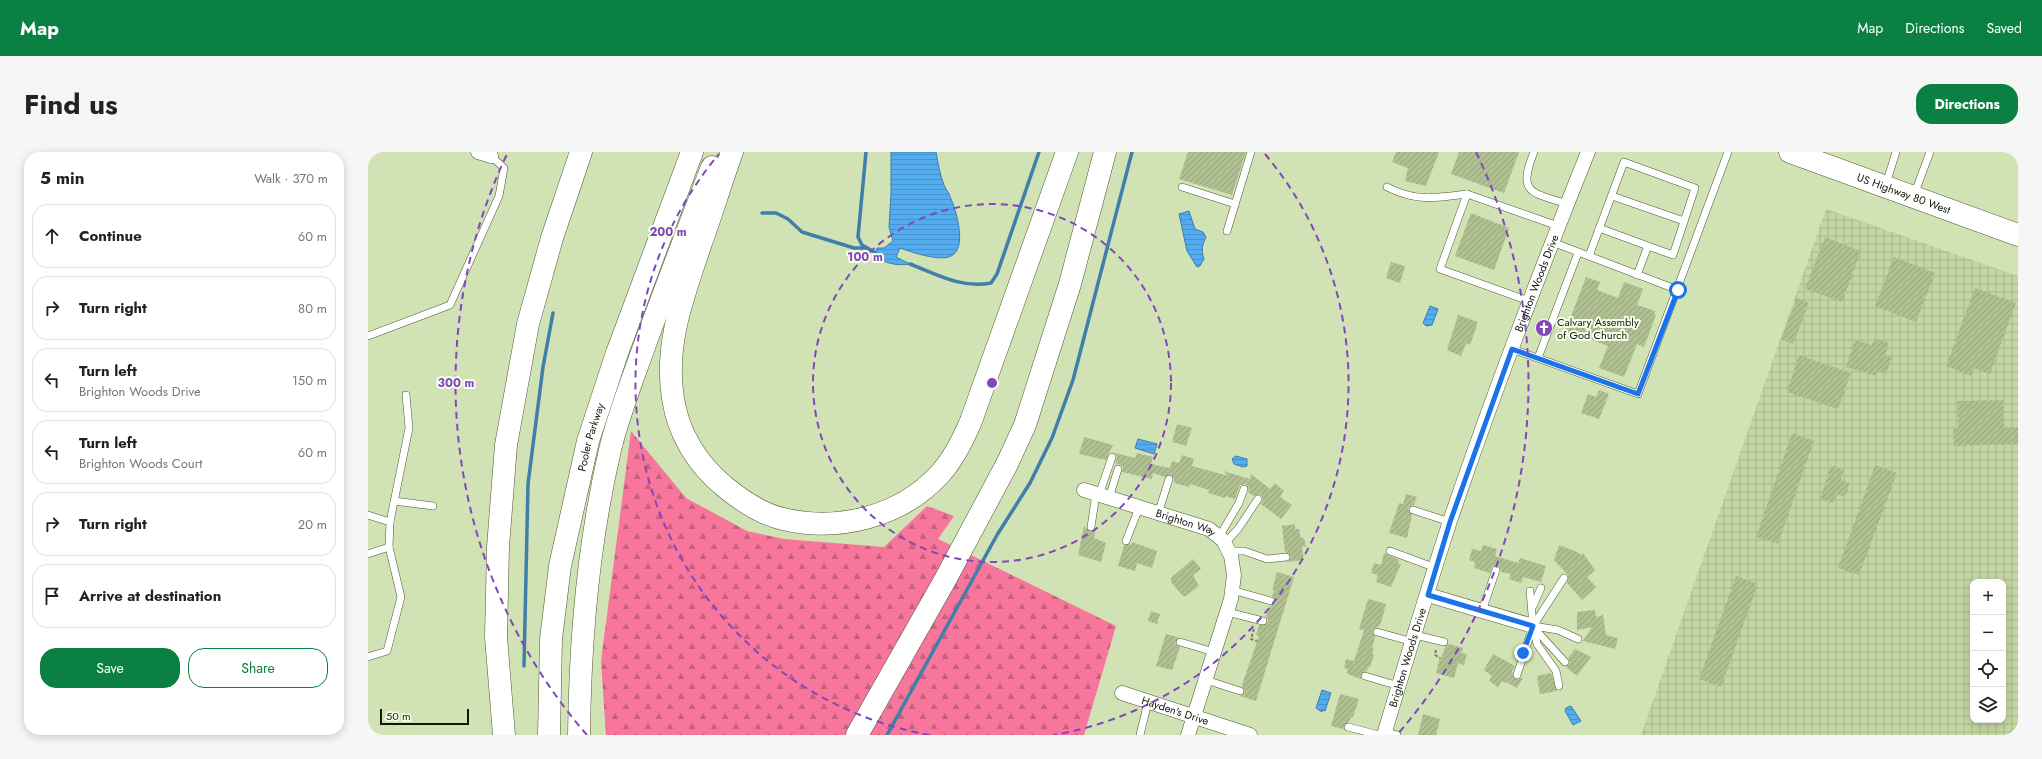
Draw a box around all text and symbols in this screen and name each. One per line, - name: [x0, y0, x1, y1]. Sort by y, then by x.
- text: Map: [20, 15, 59, 42]
- text: Map: [1857, 18, 1883, 38]
- text: Directions: [1905, 18, 1965, 38]
- text: Saved: [1987, 18, 2022, 38]
- text: Find us: [24, 84, 118, 125]
- button: Directions: [1916, 84, 2018, 124]
- text: 5 min: [40, 166, 84, 190]
- text: Walk · 370 m: [254, 169, 328, 188]
- street label: US Highway 80 West: [1855, 169, 1953, 218]
- text: 200 m: [649, 223, 687, 241]
- icon: ahead: [41, 225, 63, 247]
- text: Continue: [79, 225, 142, 247]
- text: 60 m: [298, 227, 327, 246]
- street label: Brighton Woods Drive: [1511, 232, 1563, 334]
- text: 100 m: [847, 248, 883, 266]
- route start: [1669, 281, 1687, 299]
- icon: right: [41, 297, 63, 319]
- text: Turn right: [79, 297, 147, 319]
- text: 80 m: [298, 299, 327, 318]
- place label: Calvary Assembly of God Church: [1557, 314, 1639, 343]
- church icon: Calvary Assembly of God Church: [1534, 318, 1554, 338]
- text: Turn left: [79, 360, 137, 382]
- icon: left: [41, 369, 63, 391]
- text: 150 m: [292, 371, 327, 390]
- text: 300 m: [438, 374, 475, 392]
- centre of rings: [985, 376, 999, 390]
- text: Brighton Woods Drive: [79, 382, 201, 401]
- street label: Pooler Parkway: [573, 401, 608, 473]
- text: Turn left: [79, 432, 137, 454]
- icon: left: [41, 441, 63, 463]
- text: 60 m: [298, 443, 327, 462]
- text: Brighton Woods Court: [79, 454, 202, 473]
- street label: Brighton Way: [1154, 505, 1220, 540]
- icon: right: [41, 513, 63, 535]
- text: Turn right: [79, 513, 147, 535]
- text: 20 m: [298, 515, 327, 534]
- map controls: [1970, 579, 2006, 723]
- button: +: [1970, 579, 2006, 615]
- icon: arrive: [41, 585, 63, 607]
- text: Arrive at destination: [79, 585, 221, 607]
- street label: Brighton Woods Drive: [1385, 605, 1430, 709]
- button: −: [1970, 615, 2006, 651]
- route end: [1514, 644, 1532, 662]
- button: Save: [40, 648, 180, 688]
- button: Share: [188, 648, 328, 688]
- button: locate: [1970, 651, 2006, 687]
- button: layers: [1970, 687, 2006, 723]
- street label: Hayden's Drive: [1140, 692, 1211, 729]
- scale bar: [380, 707, 469, 726]
- text: 50 m: [386, 708, 411, 724]

